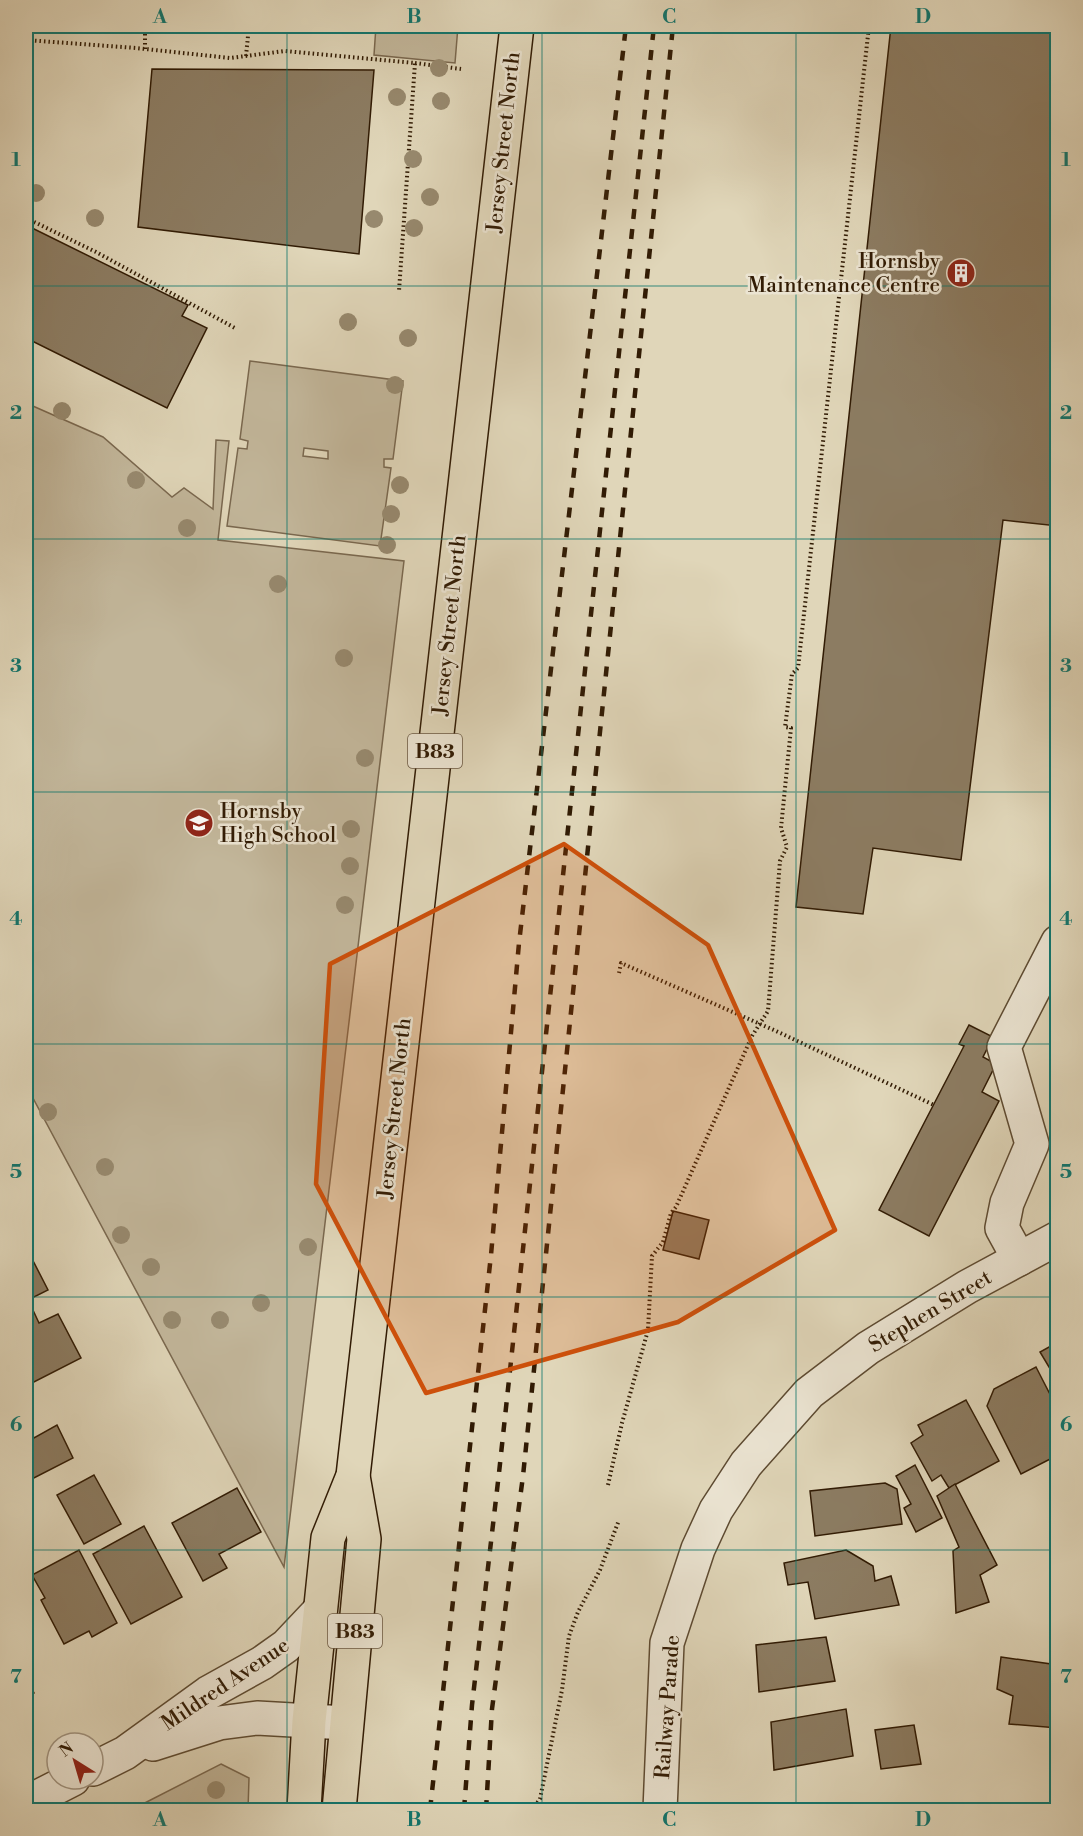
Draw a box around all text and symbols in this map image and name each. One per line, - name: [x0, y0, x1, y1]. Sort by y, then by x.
- text: A: [152, 5, 168, 30]
- text: B: [406, 5, 422, 30]
- text: C: [662, 5, 676, 30]
- text: D: [915, 5, 931, 30]
- street label: Jersey Street North: [481, 50, 526, 235]
- text: 1: [11, 148, 21, 173]
- text: 1: [1061, 148, 1071, 173]
- place label: Hornsby Maintenance Centre: [748, 249, 941, 299]
- building icon: Hornsby Maintenance Centre: [945, 257, 977, 289]
- text: 2: [10, 401, 22, 426]
- text: 2: [1060, 401, 1072, 426]
- street label: Jersey Street North: [427, 533, 472, 718]
- text: 3: [10, 654, 22, 679]
- text: 3: [1060, 654, 1072, 679]
- road number: B83: [408, 734, 462, 768]
- place label: Hornsby High School: [220, 799, 336, 849]
- school or university icon: Hornsby High School: [183, 807, 215, 839]
- text: 4: [9, 907, 23, 932]
- text: 4: [1059, 907, 1073, 932]
- street label: Jersey Street North: [372, 1016, 417, 1201]
- text: 5: [10, 1160, 22, 1185]
- text: 5: [1060, 1160, 1072, 1185]
- street label: Stephen Street: [864, 1265, 997, 1359]
- text: 6: [10, 1413, 23, 1438]
- text: 6: [1060, 1413, 1073, 1438]
- road number: B83: [328, 1614, 382, 1648]
- street label: Mildred Avenue: [157, 1632, 294, 1737]
- street label: Railway Parade: [650, 1634, 686, 1780]
- text: 7: [10, 1665, 22, 1690]
- text: 7: [1060, 1665, 1072, 1690]
- north arrow: [45, 1731, 105, 1791]
- text: N: [56, 1738, 78, 1762]
- text: A: [152, 1808, 168, 1833]
- text: B: [406, 1808, 422, 1833]
- text: C: [662, 1808, 676, 1833]
- text: D: [915, 1808, 931, 1833]

